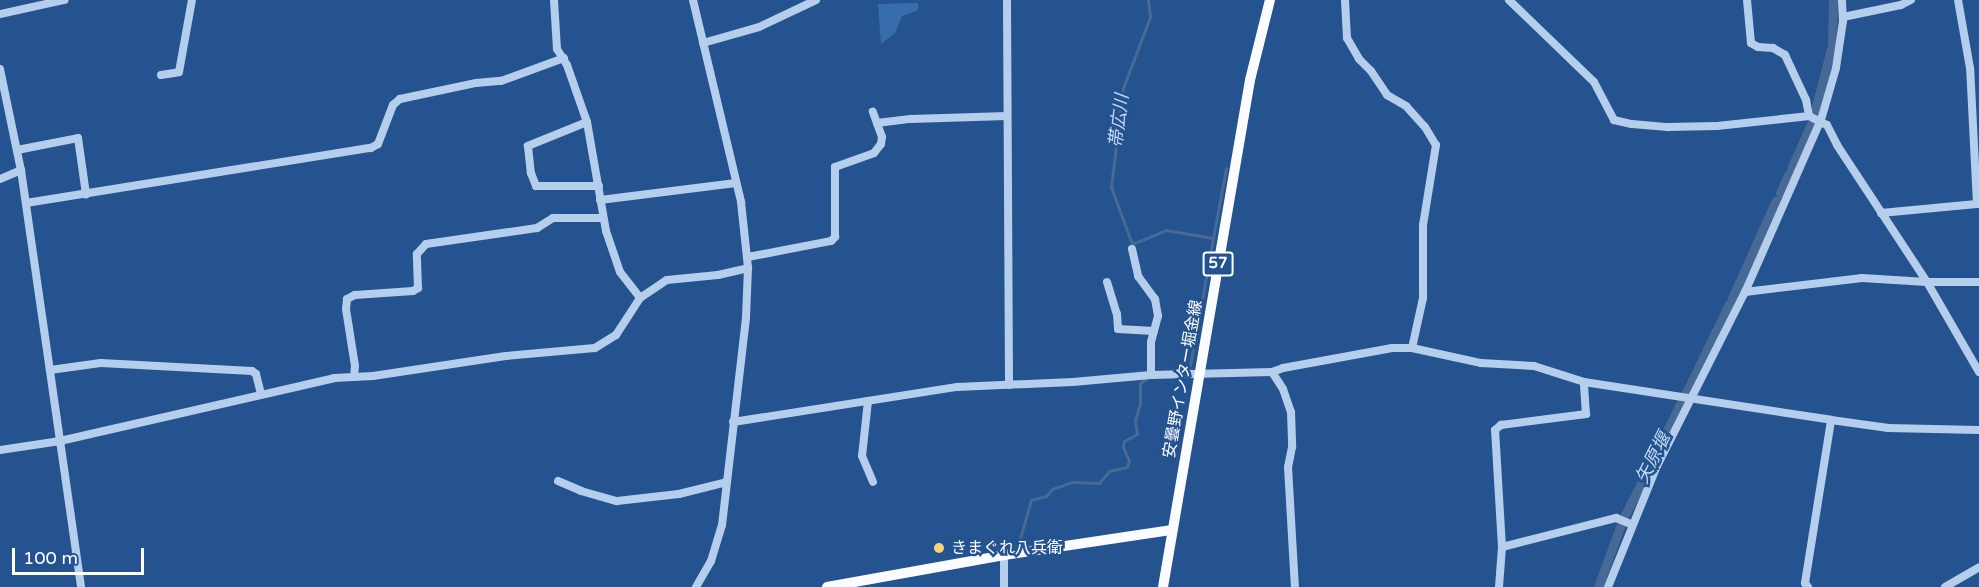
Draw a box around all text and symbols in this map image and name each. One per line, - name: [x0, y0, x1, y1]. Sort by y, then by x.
- water label: 帯広川: [1105, 93, 1133, 149]
- road number: 57: [1202, 252, 1234, 276]
- street label: 安曇野インター堀金線: [1160, 299, 1206, 459]
- water label: 矢原堰: [1631, 429, 1675, 487]
- scale bar: [15, 536, 147, 574]
- place label: きまぐれ八兵衛: [951, 538, 1063, 558]
- marker: きまぐれ八兵衛: [932, 541, 946, 555]
- text: 100 m: [23, 547, 78, 569]

